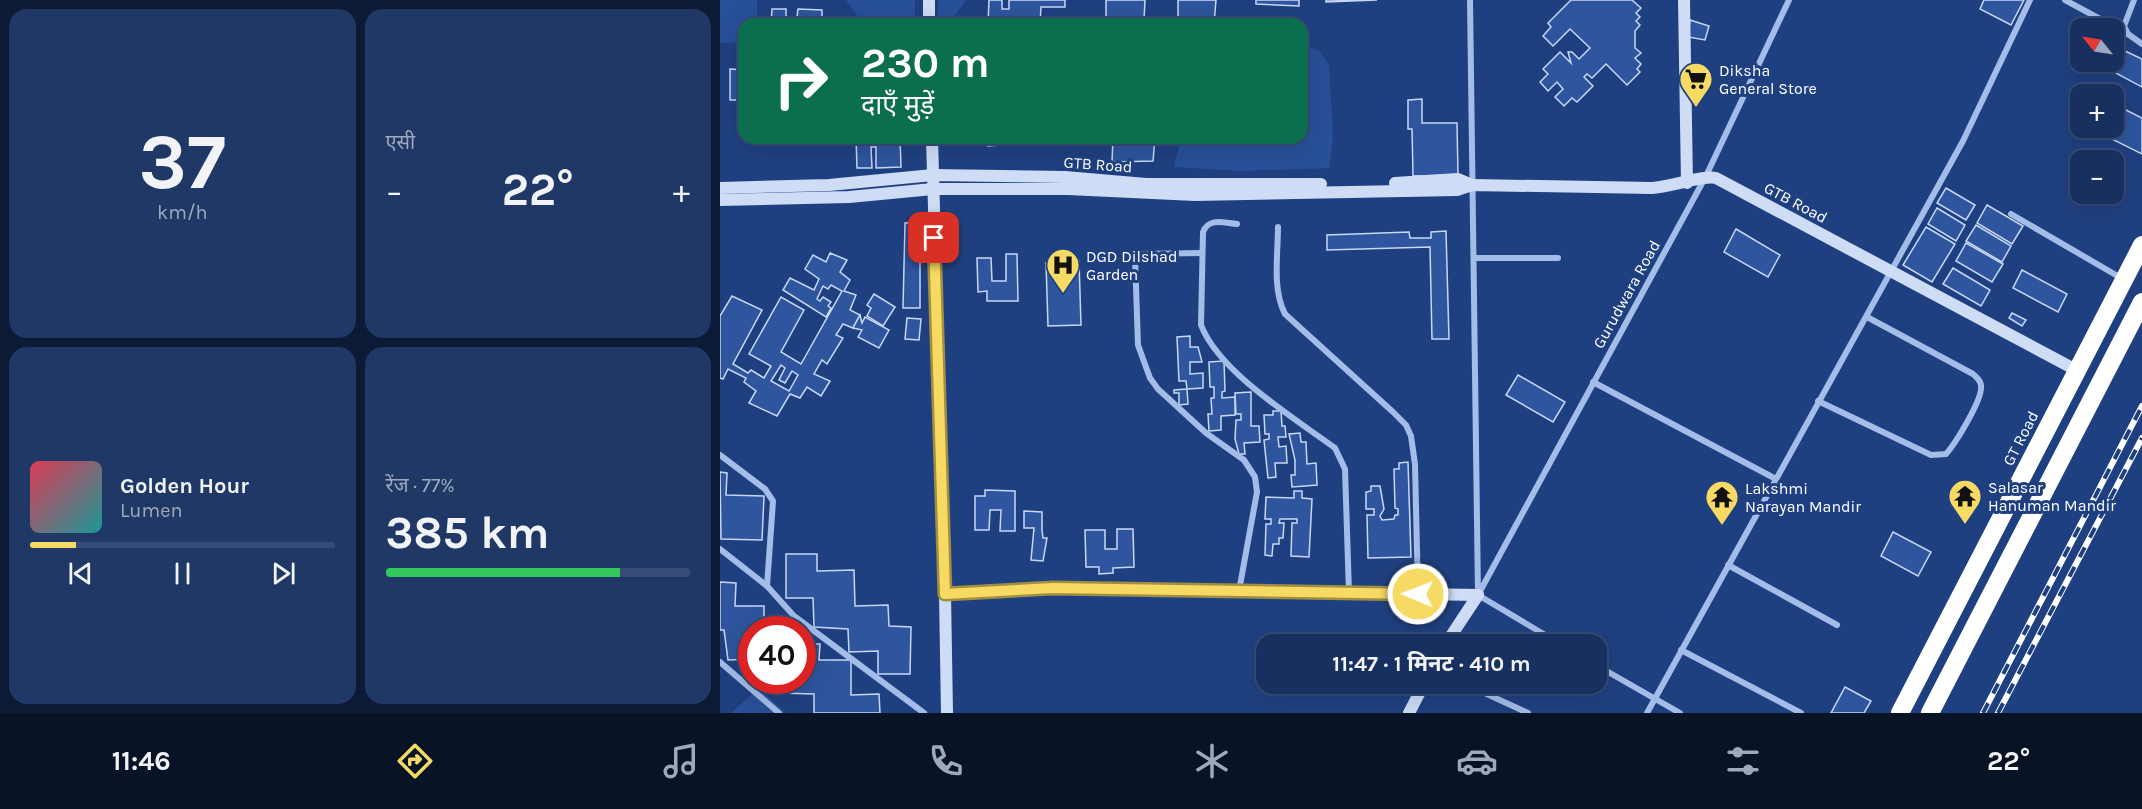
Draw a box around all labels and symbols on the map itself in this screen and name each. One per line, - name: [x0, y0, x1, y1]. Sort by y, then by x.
- north arrow: [2070, 18, 2124, 72]
- supermarket icon: Diksha General Store: [1678, 61, 1714, 108]
- place label: Diksha General Store: [1719, 61, 1817, 98]
- street label: GTB Road: [1063, 153, 1133, 176]
- street label: GTB Road: [1761, 178, 1831, 227]
- pin: [908, 212, 959, 263]
- street label: Gurudwara Road: [1589, 237, 1664, 352]
- hospital icon: DGD Dilshad Garden: [1045, 247, 1081, 294]
- place label: DGD Dilshad Garden: [1086, 247, 1177, 284]
- street label: GT Road: [1999, 408, 2042, 469]
- temple icon: Salasar Hanuman Mandir: [1947, 478, 1983, 525]
- place label: Salasar Hanuman Mandir: [1988, 478, 2116, 515]
- temple icon: Lakshmi Narayan Mandir: [1704, 479, 1740, 526]
- place label: Lakshmi Narayan Mandir: [1745, 479, 1861, 516]
- position arrow: [1386, 562, 1450, 626]
- speed limit sign: 40: [738, 616, 816, 694]

